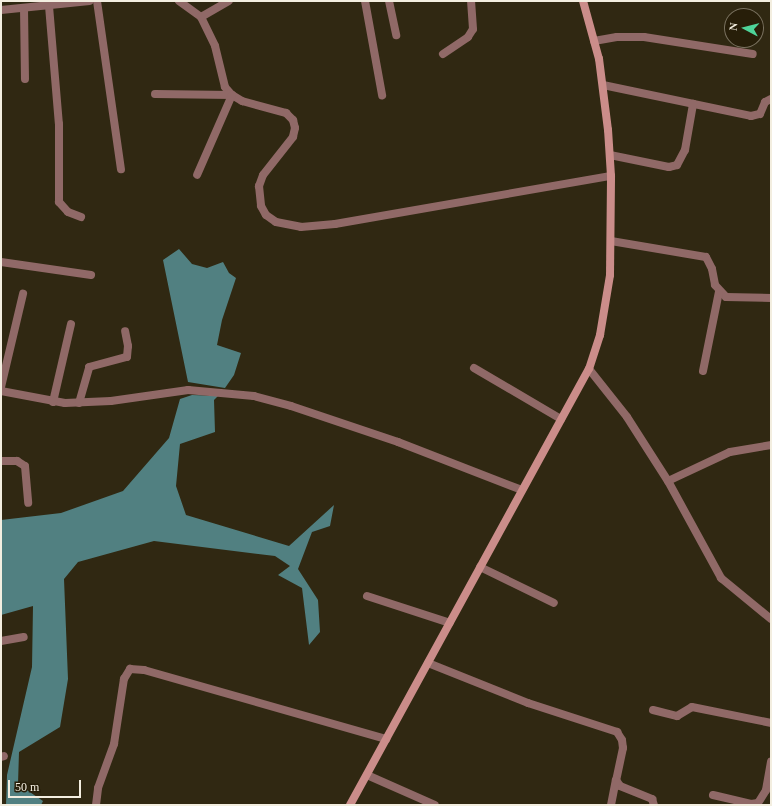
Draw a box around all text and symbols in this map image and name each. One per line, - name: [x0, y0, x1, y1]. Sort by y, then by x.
- north arrow: [724, 8, 764, 48]
- text: N: [727, 22, 740, 31]
- scale bar: [10, 772, 83, 798]
- text: 50 m: [15, 780, 39, 794]

